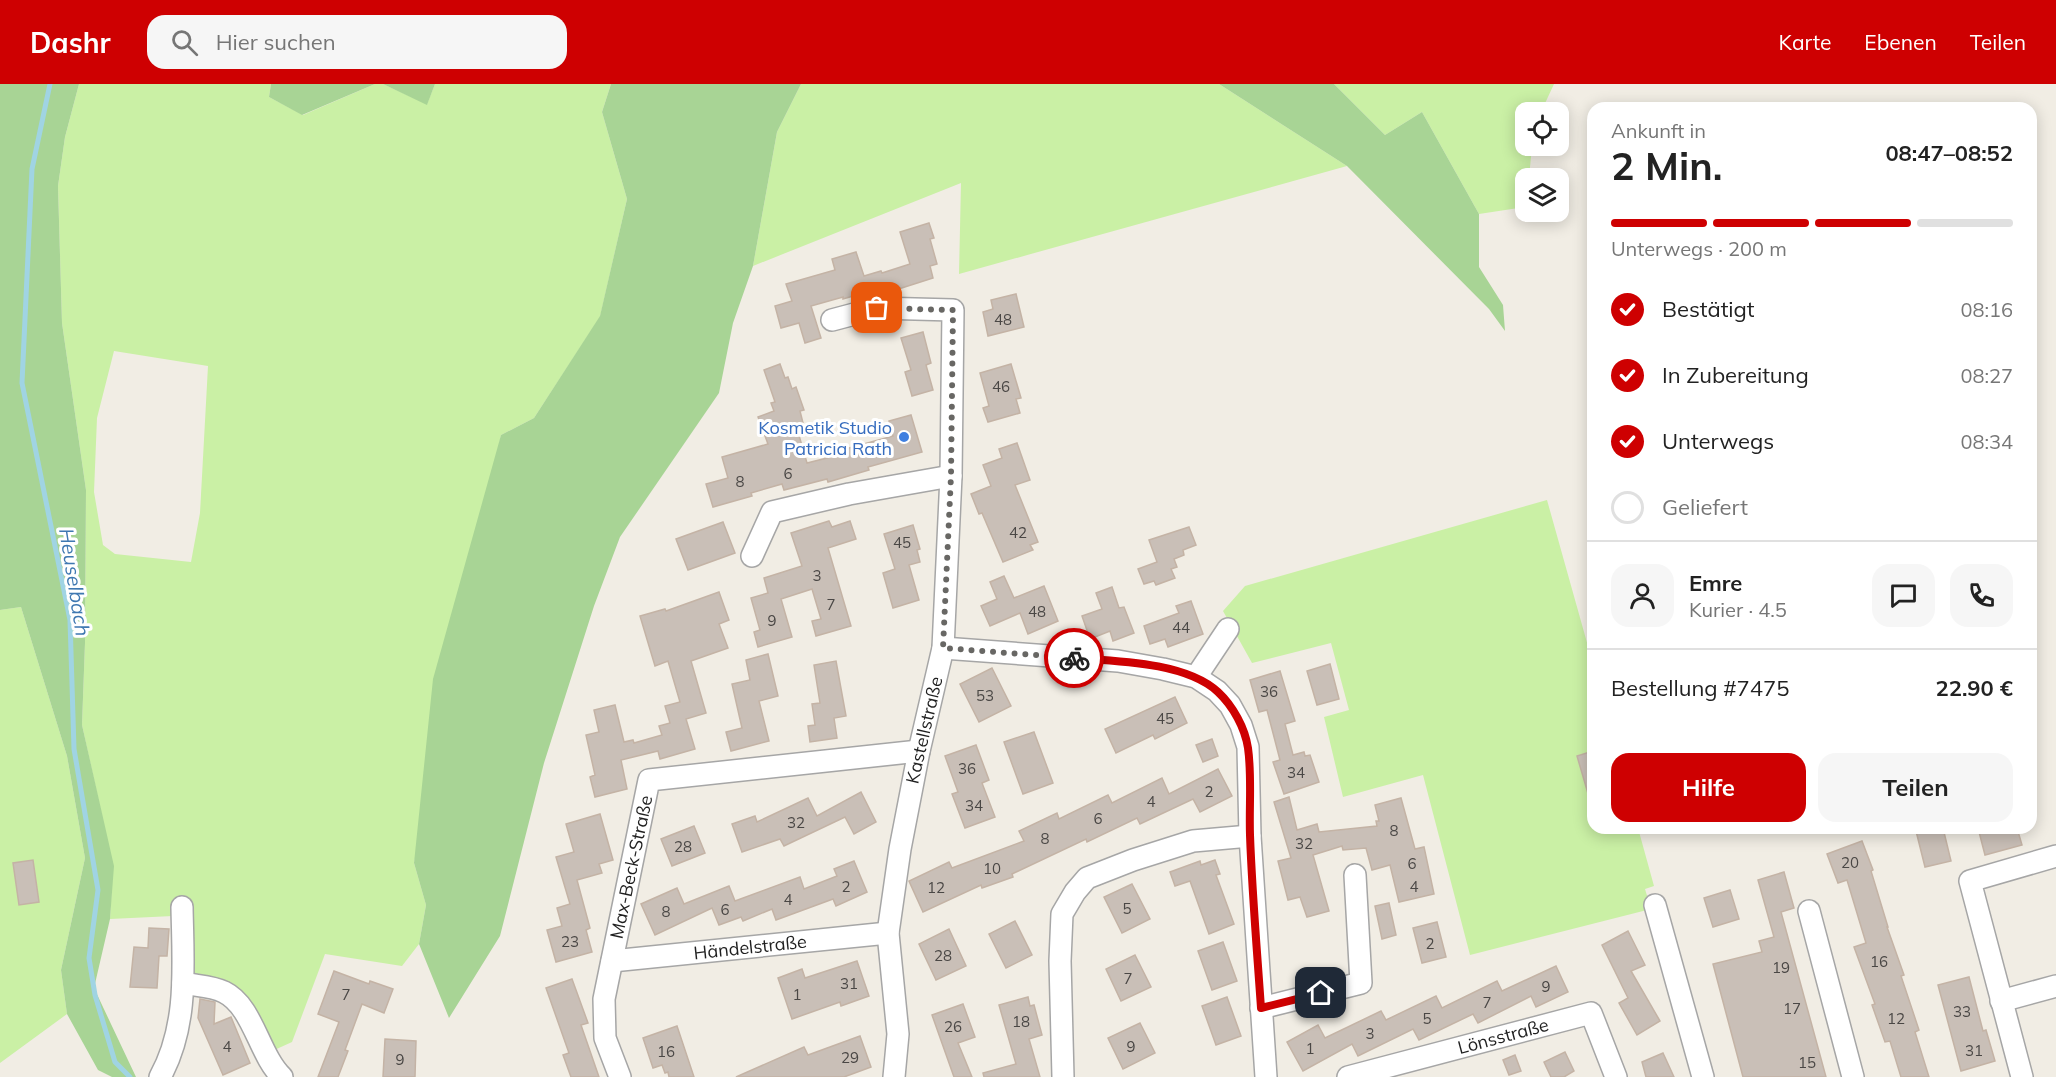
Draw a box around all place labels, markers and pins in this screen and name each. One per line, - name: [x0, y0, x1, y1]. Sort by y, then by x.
- pin: [851, 282, 902, 333]
- place label: Kosmetik Studio Patricia Rath: [758, 416, 892, 460]
- marker: Kosmetik Studio Patricia Rath: [897, 430, 911, 444]
- pin: [1295, 967, 1346, 1018]

